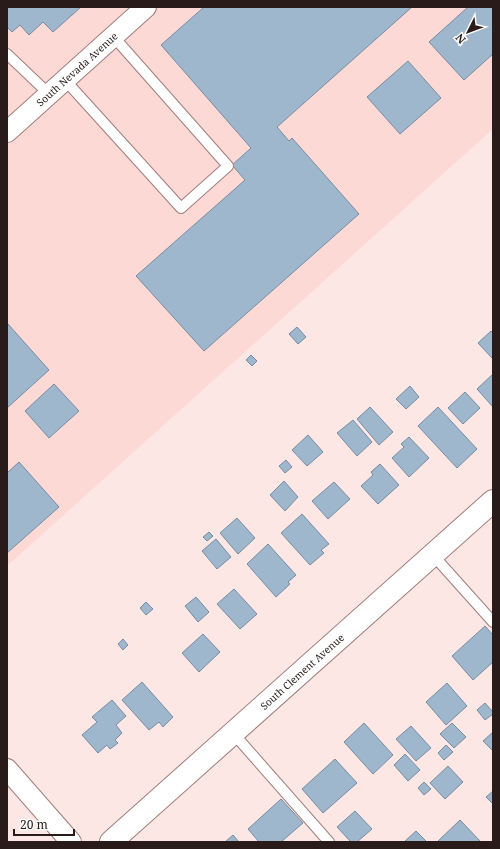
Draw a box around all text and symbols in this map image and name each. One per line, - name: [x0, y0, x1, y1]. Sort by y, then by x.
- north arrow: [448, 12, 488, 52]
- street label: South Nevada Avenue: [33, 29, 121, 109]
- text: N: [452, 31, 469, 47]
- street label: South Clement Avenue: [257, 630, 347, 713]
- scale bar: [14, 811, 74, 837]
- text: 20 m: [20, 816, 48, 833]

